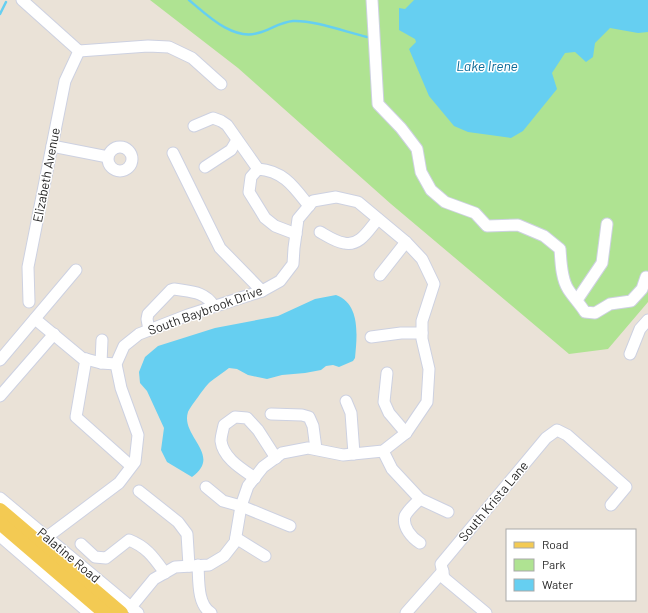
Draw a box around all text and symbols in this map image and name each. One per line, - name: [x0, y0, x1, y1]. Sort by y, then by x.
- water label: Lake Irene: [456, 57, 518, 74]
- street label: Elizabeth Avenue: [29, 126, 63, 224]
- street label: South Baybrook Drive: [146, 282, 264, 338]
- street label: South Krista Lane: [455, 457, 531, 544]
- street label: Palatine Road: [34, 524, 104, 586]
- legend: [506, 529, 636, 601]
- text: Road: [542, 537, 569, 551]
- text: Park: [542, 557, 566, 571]
- text: Water: [542, 577, 574, 591]

